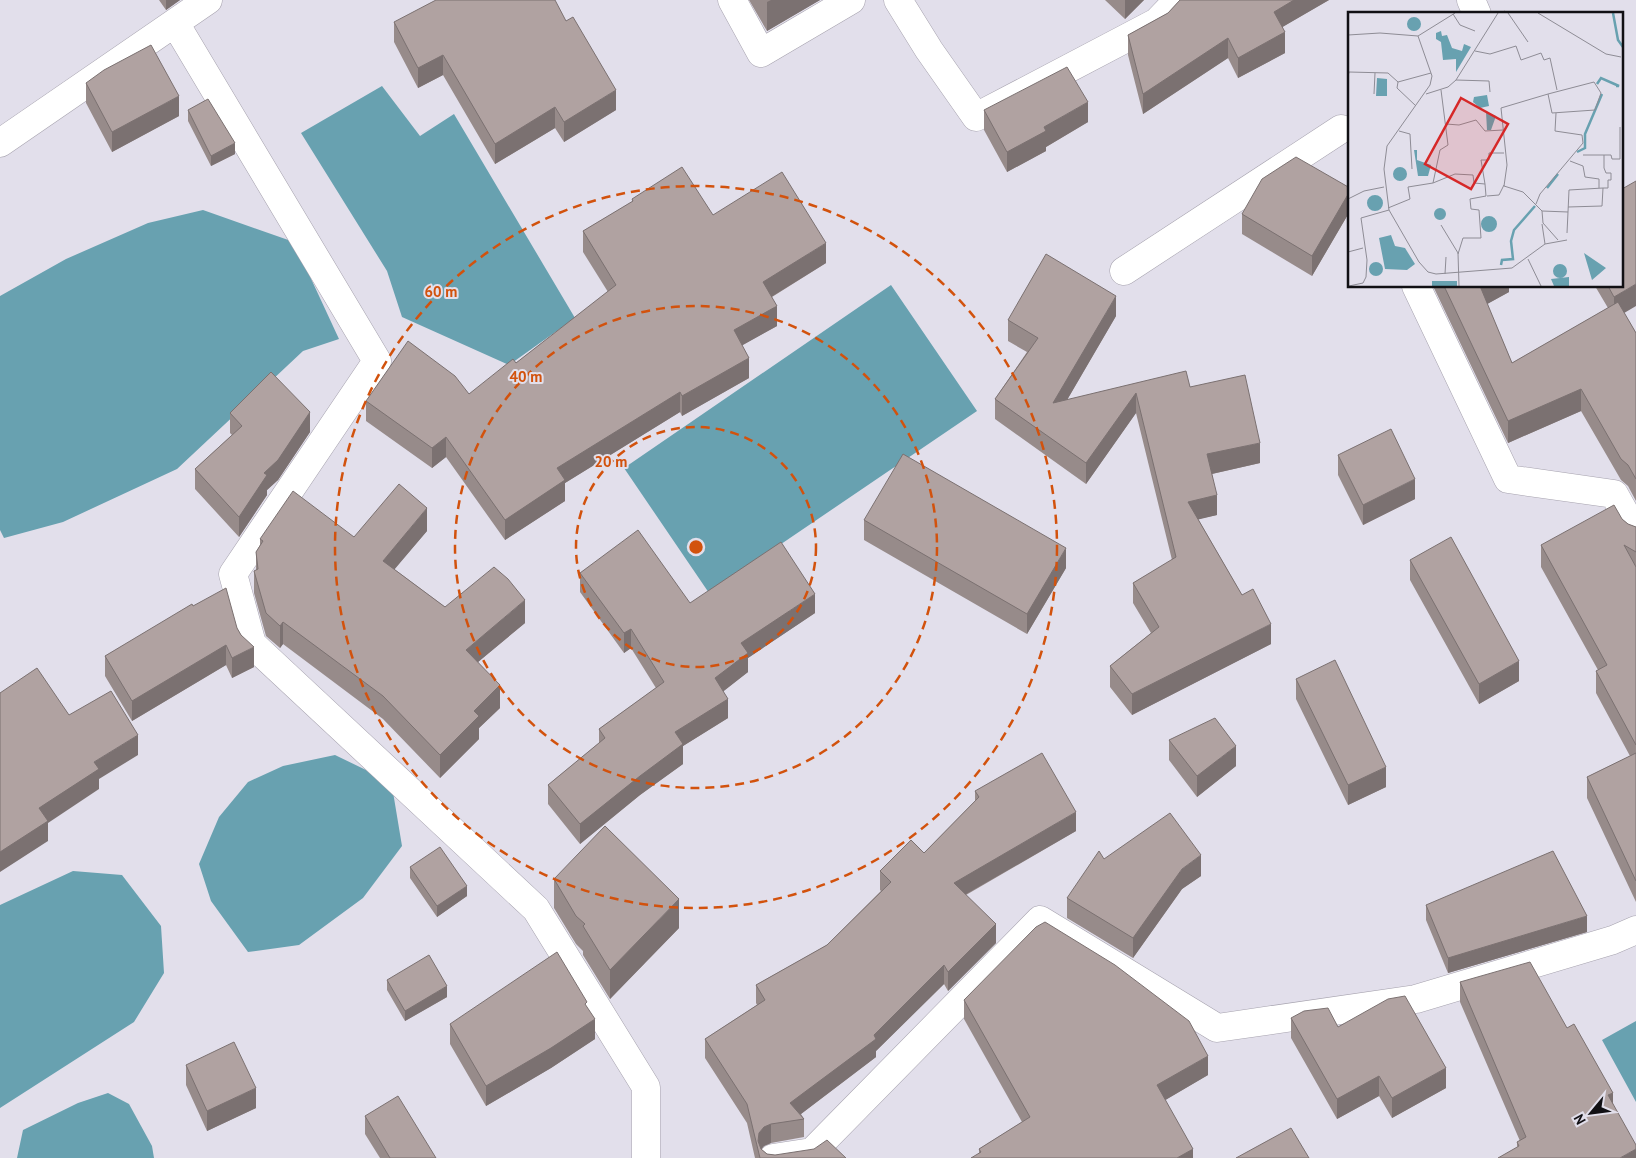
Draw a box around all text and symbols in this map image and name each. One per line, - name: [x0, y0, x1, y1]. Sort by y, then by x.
- inset map: [1348, 12, 1624, 288]
- text: 60 m: [425, 282, 457, 301]
- text: 40 m: [510, 367, 542, 386]
- text: 20 m: [595, 452, 627, 471]
- centre of rings: [687, 538, 705, 556]
- north arrow: [1566, 1088, 1616, 1138]
- text: N: [1570, 1111, 1590, 1128]

